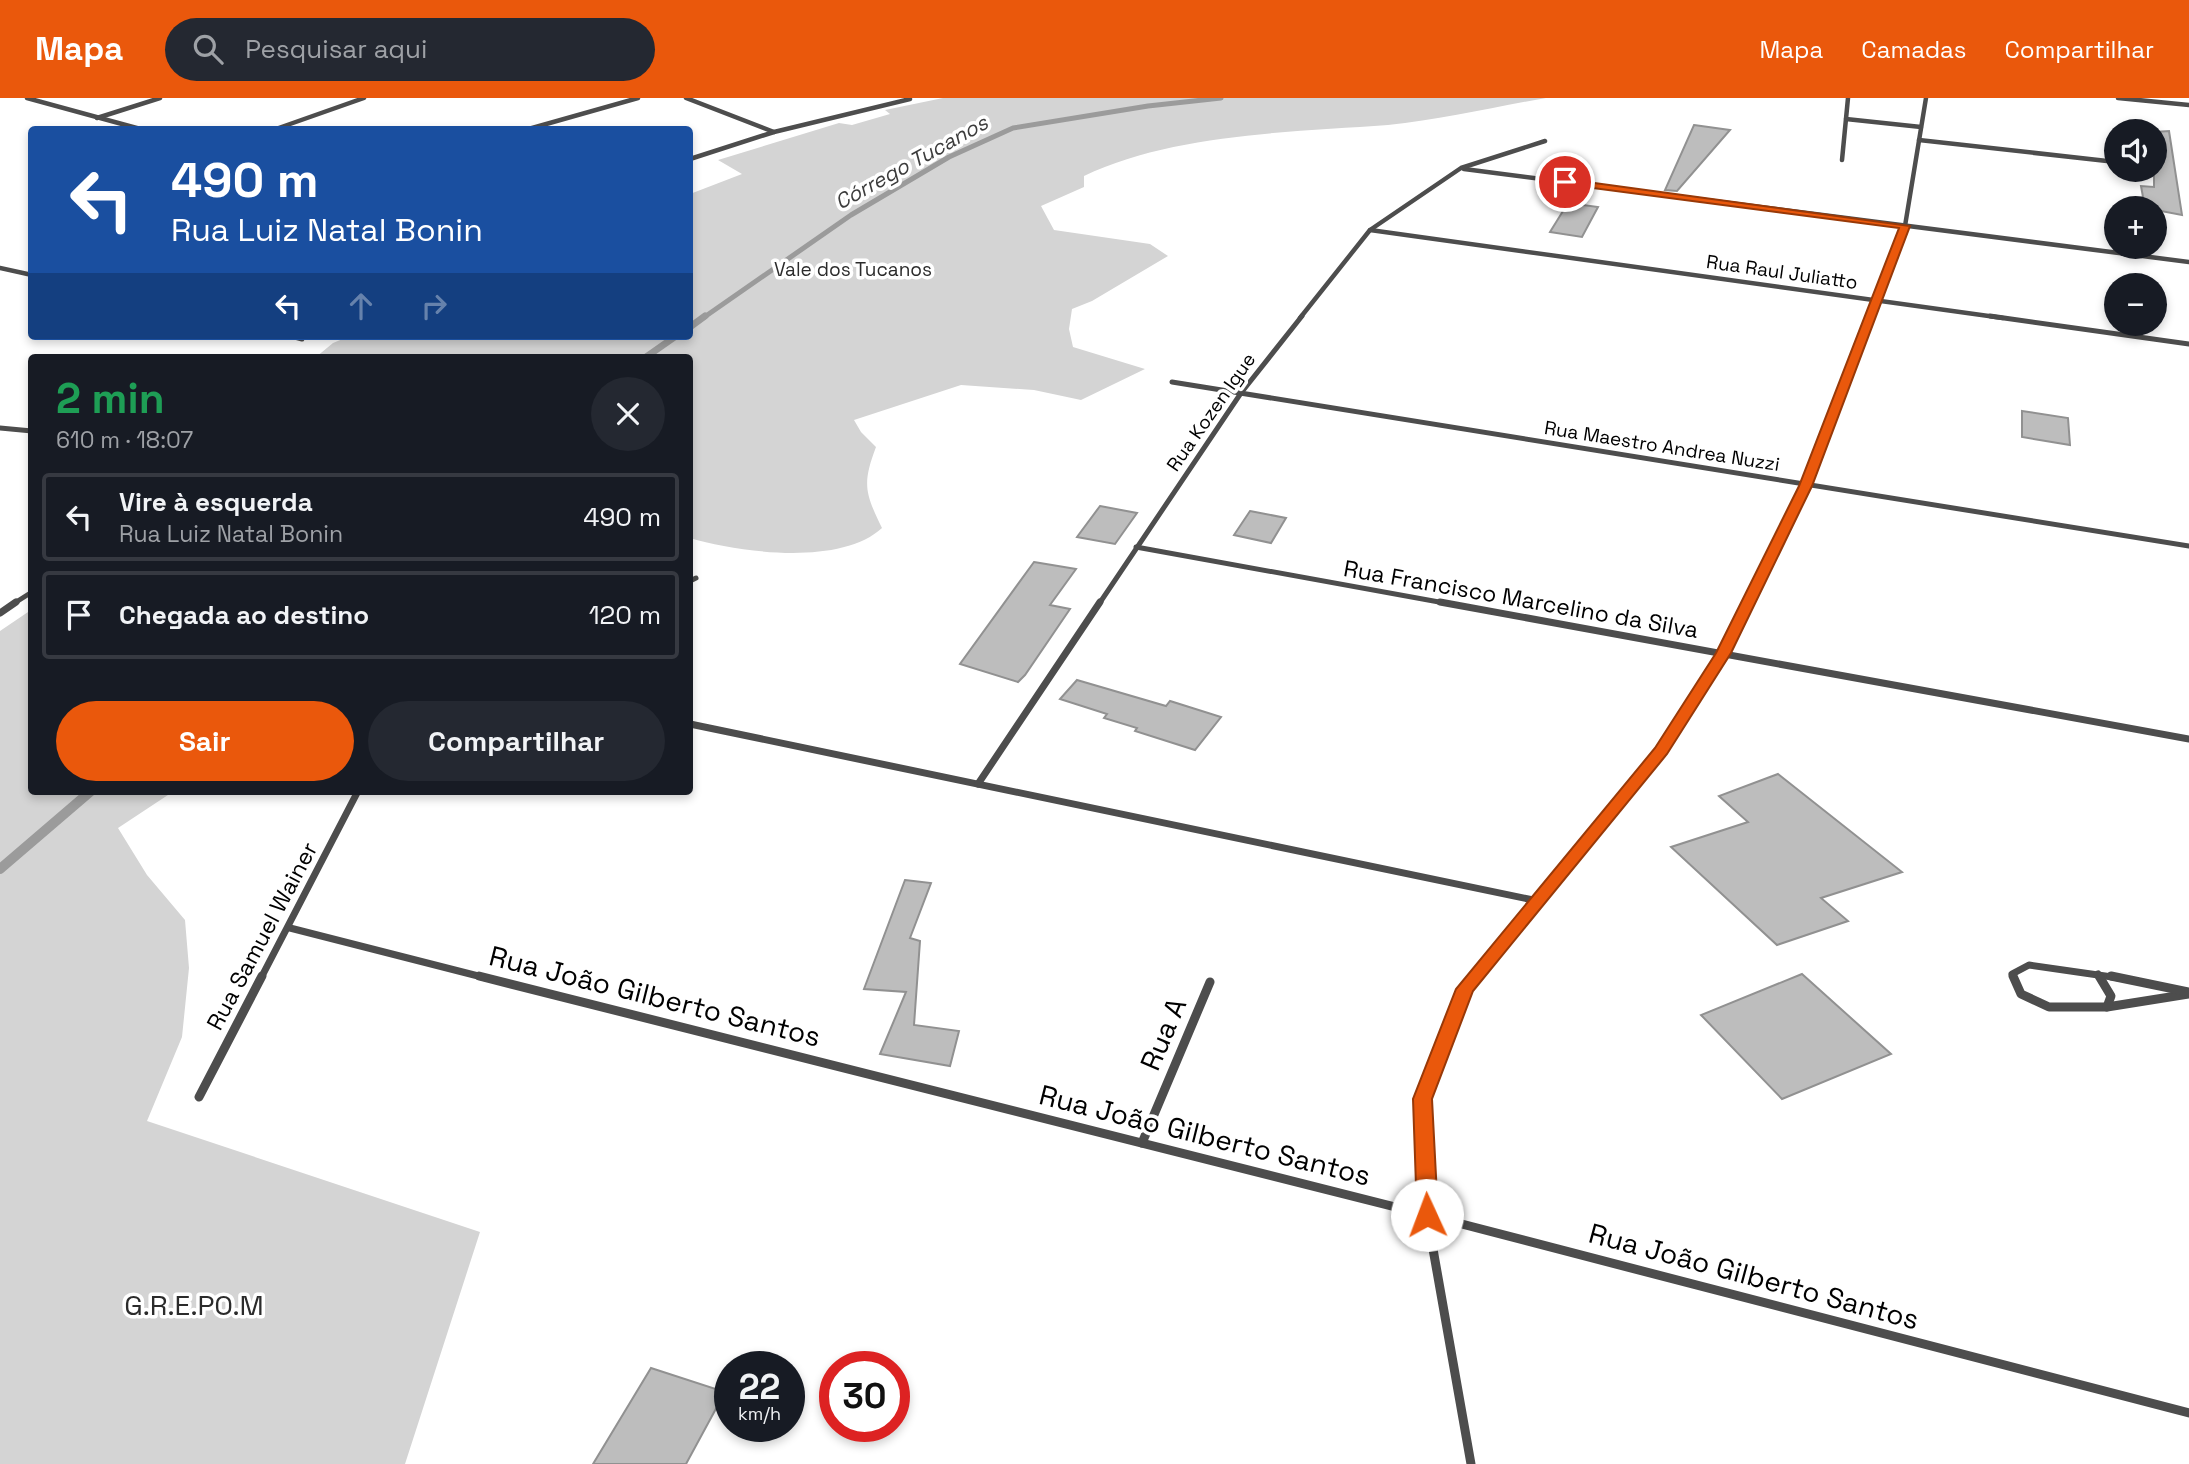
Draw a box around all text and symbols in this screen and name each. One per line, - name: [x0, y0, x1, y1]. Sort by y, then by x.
- search box: [165, 18, 655, 81]
- text: Mapa: [35, 28, 123, 70]
- icon: search: [189, 30, 227, 68]
- text: Pesquisar aqui: [245, 32, 427, 66]
- text: Mapa: [1759, 34, 1823, 65]
- text: Camadas: [1861, 34, 1966, 65]
- text: Compartilhar: [2004, 34, 2154, 65]
- water label: Córrego Tucanos: [830, 108, 993, 215]
- map controls: [2104, 119, 2167, 336]
- button: sound: [2104, 119, 2167, 182]
- text: 490 m: [171, 149, 319, 211]
- pin: [1535, 152, 1595, 212]
- icon: left: [56, 154, 147, 245]
- icon: arrive: [1546, 163, 1584, 201]
- button: +: [2104, 196, 2167, 259]
- text: Rua Luiz Natal Bonin: [171, 210, 483, 250]
- street label: Rua Raul Juliatto: [1705, 249, 1859, 295]
- park label: Vale dos Tucanos: [774, 257, 932, 282]
- button: −: [2104, 273, 2167, 336]
- icon: left: [269, 287, 307, 325]
- icon: ahead: [342, 287, 380, 325]
- icon: right: [415, 287, 453, 325]
- street label: Rua Kozen Igue: [1161, 348, 1261, 476]
- text: 2 min: [56, 372, 165, 425]
- button: close: [591, 377, 665, 451]
- street label: Rua Maestro Andrea Nuzzi: [1543, 415, 1781, 477]
- text: 610 m · 18:07: [56, 425, 193, 455]
- text: Vire à esquerda: [119, 485, 313, 519]
- icon: left: [60, 498, 98, 536]
- text: 490 m: [583, 500, 661, 534]
- text: Rua Luiz Natal Bonin: [119, 519, 343, 549]
- street label: Rua Francisco Marcelino da Silva: [1341, 553, 1701, 645]
- icon: arrive: [60, 596, 98, 634]
- text: Chegada ao destino: [119, 598, 369, 632]
- text: 120 m: [589, 598, 661, 632]
- button: Sair: [56, 701, 354, 781]
- button: Compartilhar: [368, 701, 665, 781]
- street label: Rua Samuel Wainer: [200, 837, 324, 1035]
- street label: Rua João Gilberto Santos: [486, 937, 824, 1055]
- street label: Rua A: [1132, 992, 1194, 1076]
- street label: Rua João Gilberto Santos: [1036, 1076, 1374, 1194]
- position arrow: [1390, 1178, 1464, 1252]
- street label: Rua João Gilberto Santos: [1585, 1215, 1923, 1337]
- park label: G.R.E.PO.M: [124, 1287, 264, 1323]
- speed limit sign: 30: [819, 1351, 910, 1442]
- text: 22: [739, 1365, 780, 1409]
- text: km/h: [738, 1402, 781, 1425]

